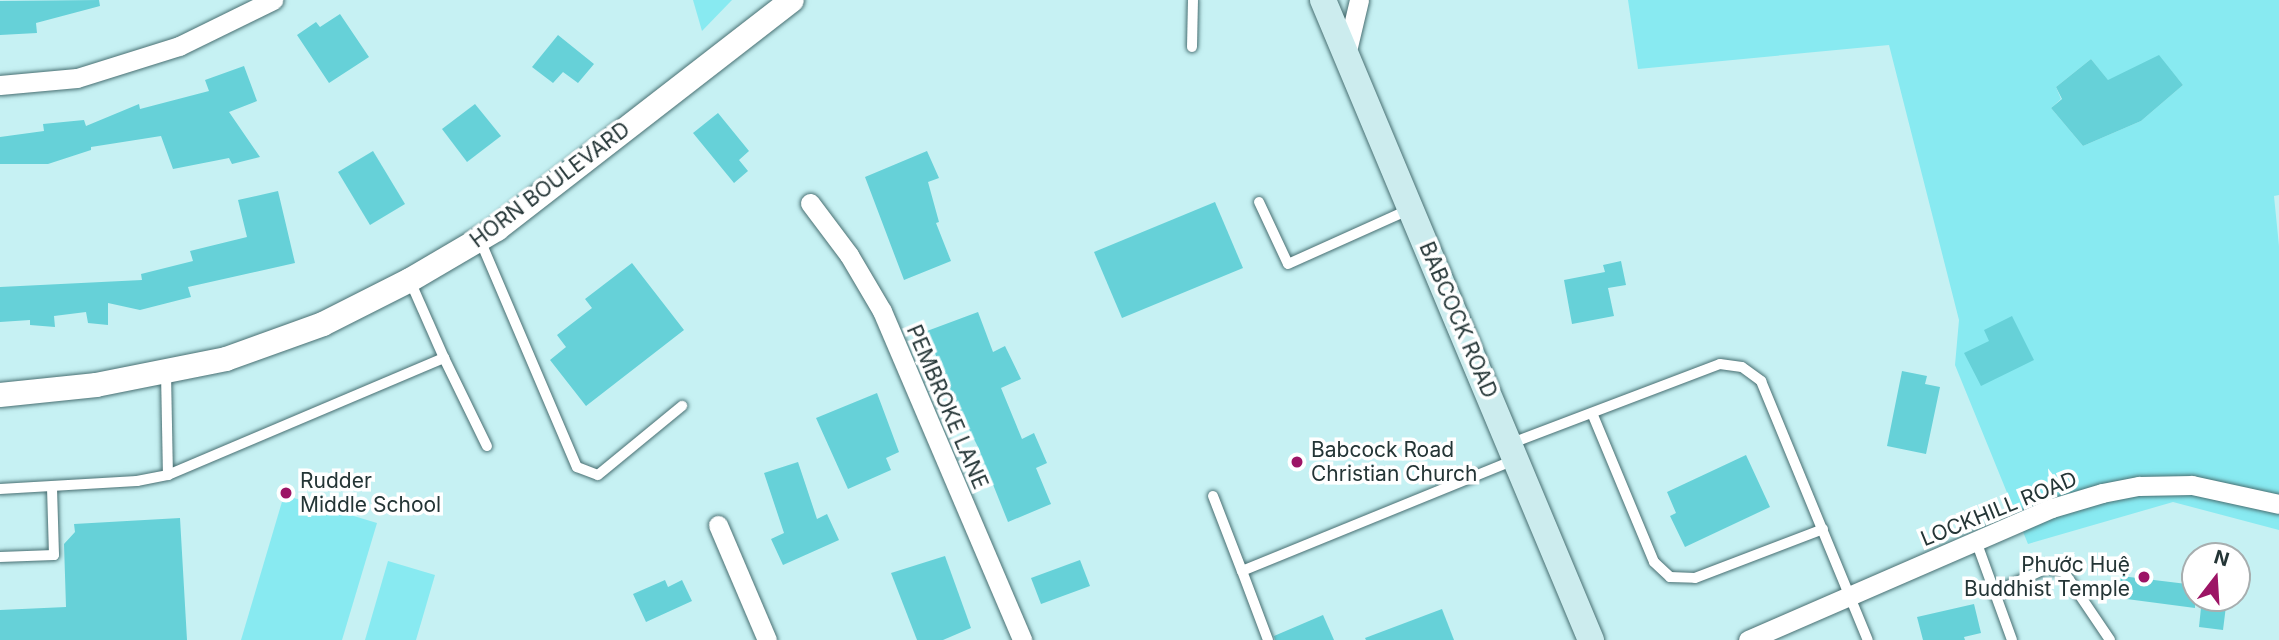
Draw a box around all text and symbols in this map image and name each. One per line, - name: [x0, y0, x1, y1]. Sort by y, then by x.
- street label: HORN BOULEVARD: [465, 117, 635, 253]
- street label: BABCOCK ROAD: [1414, 238, 1502, 402]
- street label: PEMBROKE LANE: [901, 321, 993, 493]
- place label: Babcock Road Christian Church: [1311, 437, 1477, 487]
- marker: Babcock Road Christian Church: [1289, 454, 1305, 470]
- street label: LOCKHILL ROAD: [1917, 466, 2081, 552]
- place label: Rudder Middle School: [300, 468, 441, 518]
- marker: Rudder Middle School: [278, 485, 294, 501]
- north arrow: [2181, 542, 2251, 612]
- text: N: [2211, 545, 2232, 571]
- place label: Phước Huệ Buddhist Temple: [1964, 552, 2130, 602]
- marker: Phước Huệ Buddhist Temple: [2136, 569, 2152, 585]

